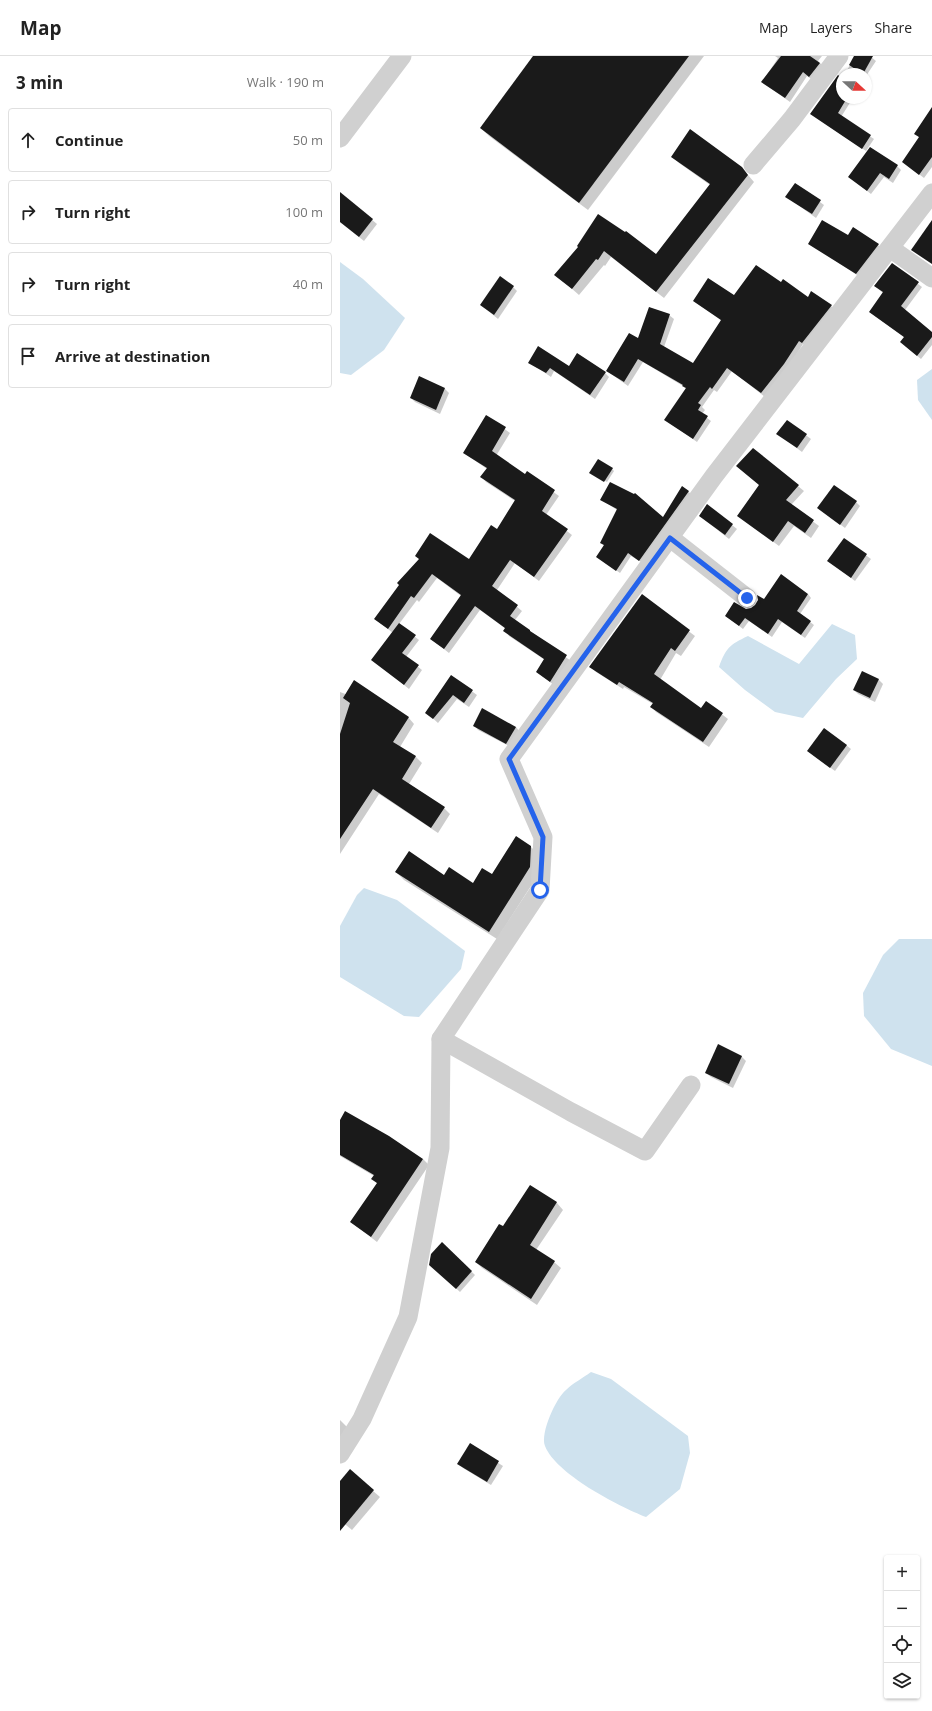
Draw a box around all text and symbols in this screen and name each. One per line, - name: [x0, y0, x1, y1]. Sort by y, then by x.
- text: Map: [20, 15, 61, 41]
- text: Map: [759, 18, 788, 37]
- text: Layers: [810, 18, 852, 37]
- text: Share: [874, 18, 912, 37]
- north arrow: [836, 68, 872, 104]
- text: 3 min: [16, 71, 63, 94]
- text: Walk · 190 m: [247, 73, 324, 91]
- icon: ahead: [17, 129, 39, 151]
- text: Continue: [55, 130, 123, 150]
- text: 50 m: [293, 131, 323, 149]
- icon: right: [17, 201, 39, 223]
- text: Turn right: [55, 202, 130, 222]
- text: 100 m: [285, 203, 323, 221]
- icon: right: [17, 273, 39, 295]
- text: Turn right: [55, 274, 130, 294]
- text: 40 m: [293, 275, 323, 293]
- icon: arrive: [17, 345, 39, 367]
- text: Arrive at destination: [55, 346, 210, 366]
- route end: [738, 589, 756, 607]
- route start: [531, 881, 549, 899]
- map controls: [884, 1555, 920, 1699]
- button: +: [884, 1555, 920, 1591]
- button: −: [884, 1591, 920, 1627]
- button: locate: [884, 1627, 920, 1663]
- button: layers: [884, 1663, 920, 1699]

